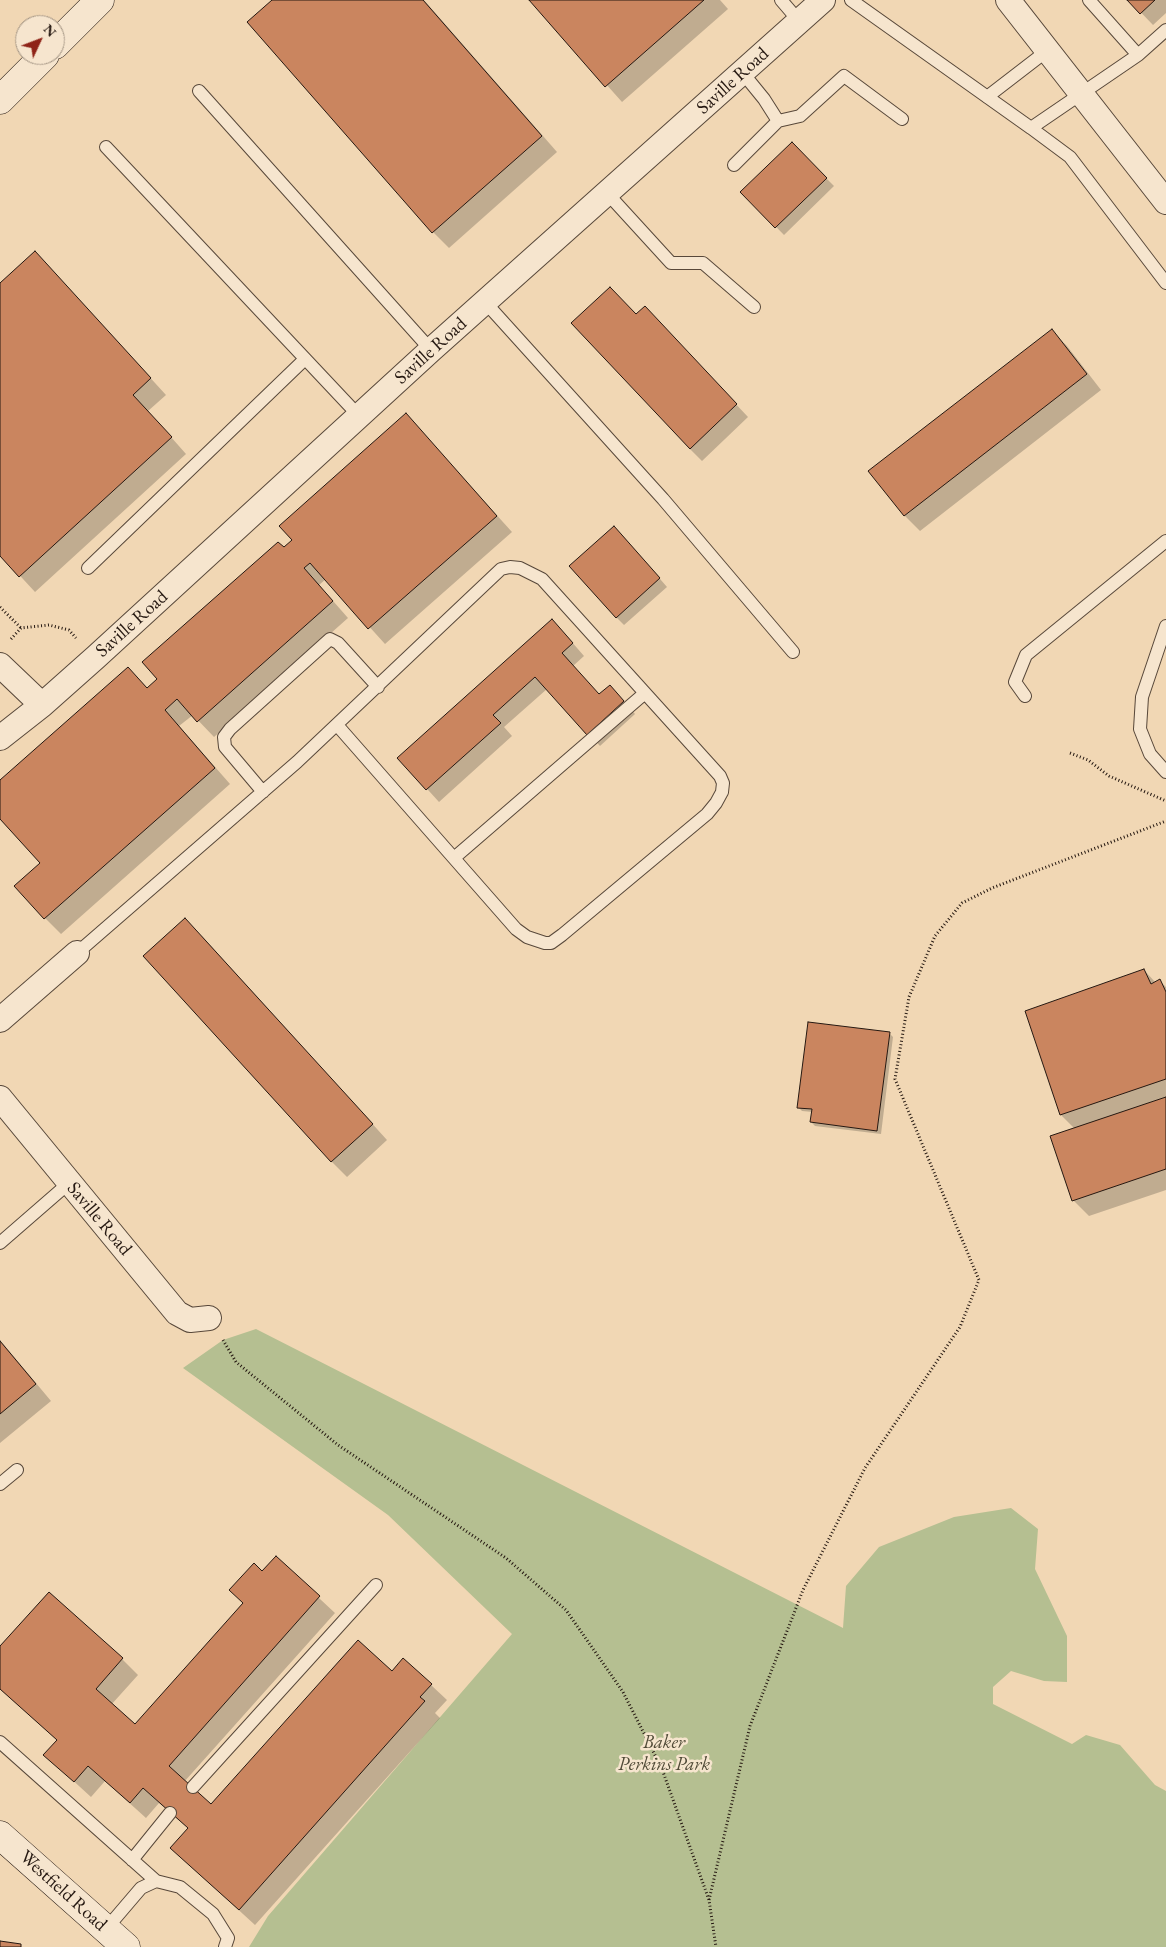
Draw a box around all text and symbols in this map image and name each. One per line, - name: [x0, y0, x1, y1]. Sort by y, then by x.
- north arrow: [15, 15, 65, 65]
- text: N: [40, 20, 61, 41]
- street label: Saville Road: [692, 43, 774, 119]
- street label: Saville Road: [390, 313, 472, 389]
- street label: Saville Road: [91, 586, 173, 662]
- street label: Saville Road: [62, 1178, 136, 1260]
- park label: Baker Perkins Park: [618, 1732, 710, 1776]
- street label: Westfield Road: [14, 1846, 112, 1936]

